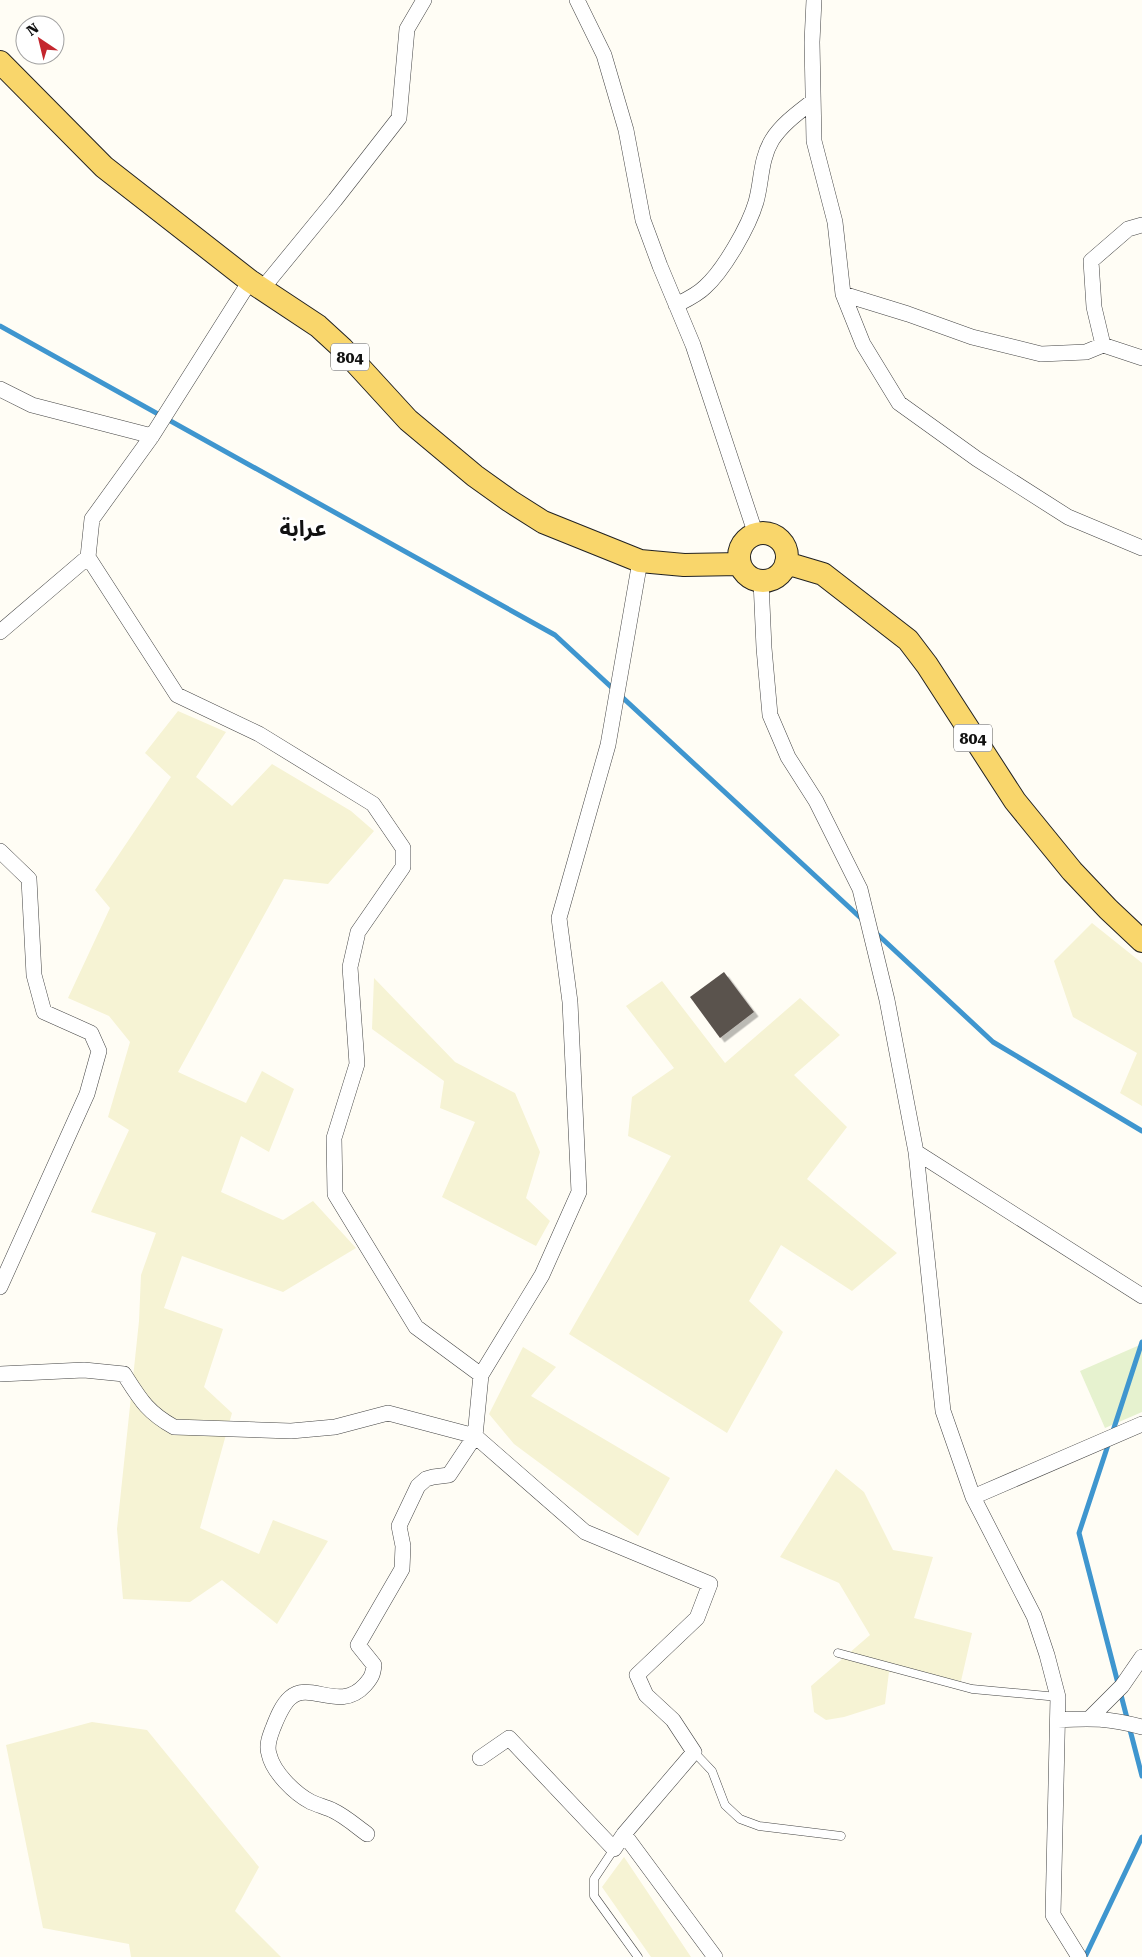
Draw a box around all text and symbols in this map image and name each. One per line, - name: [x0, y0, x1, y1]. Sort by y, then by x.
- north arrow: [15, 15, 65, 65]
- text: N: [24, 20, 42, 39]
- road number: 804: [331, 344, 369, 371]
- district label: عرابة: [280, 516, 326, 541]
- road number: 804: [954, 724, 992, 751]

